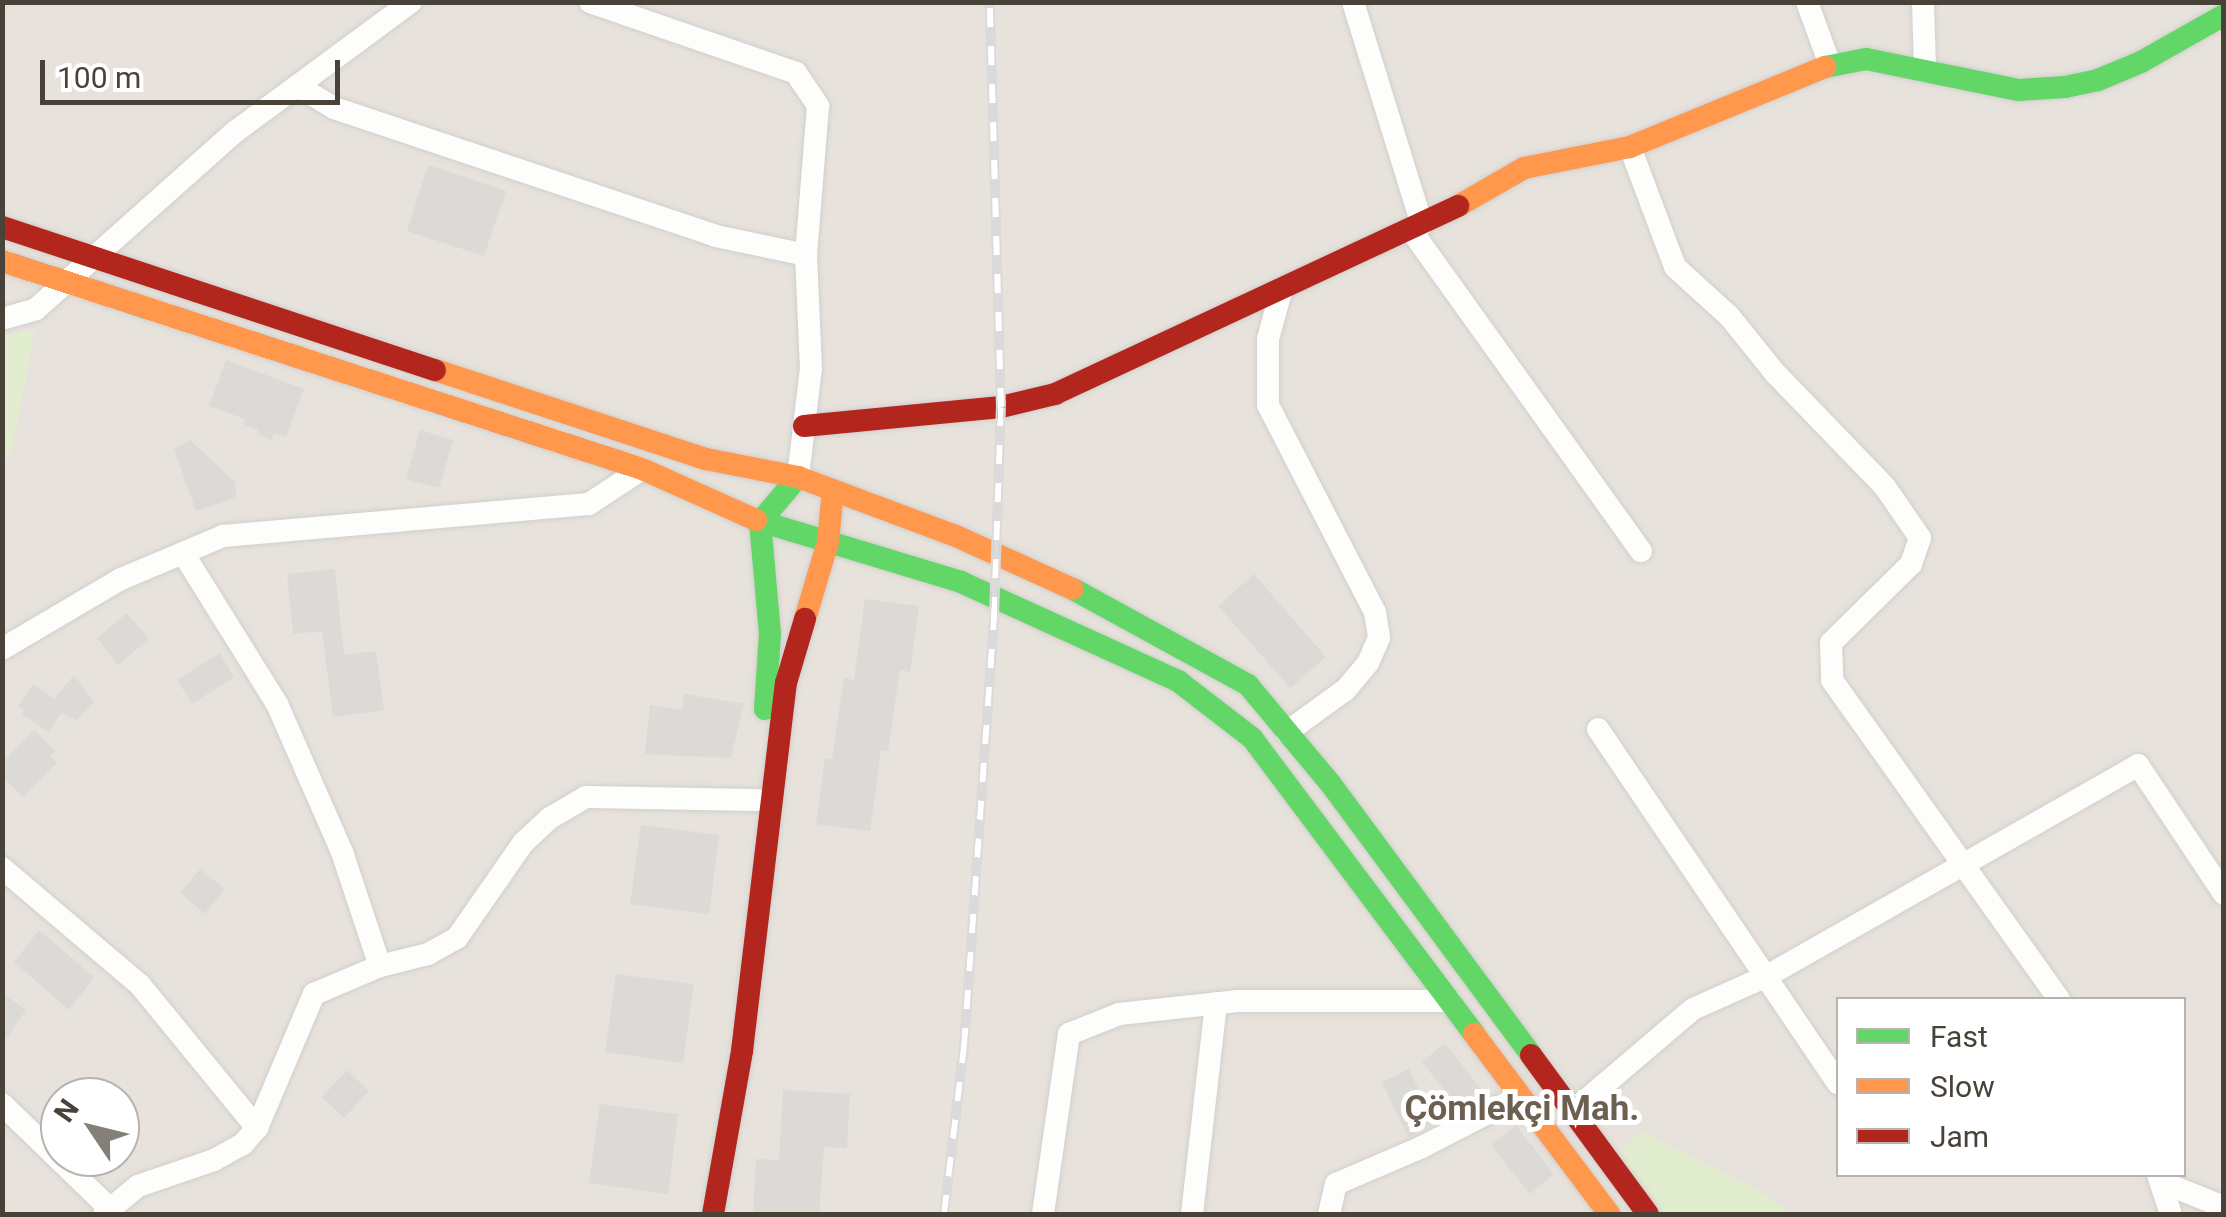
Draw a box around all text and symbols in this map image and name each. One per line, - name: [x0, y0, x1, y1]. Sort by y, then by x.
- scale bar: [45, 40, 345, 102]
- text: 100 m: [57, 60, 141, 95]
- legend: [1836, 997, 2186, 1177]
- text: Fast: [1930, 1019, 1988, 1054]
- text: Slow: [1930, 1069, 1995, 1104]
- north arrow: [40, 1077, 140, 1177]
- district label: Çömlekçi Mah.: [1405, 1088, 1639, 1130]
- text: N: [47, 1093, 86, 1128]
- text: Jam: [1930, 1119, 1989, 1154]

